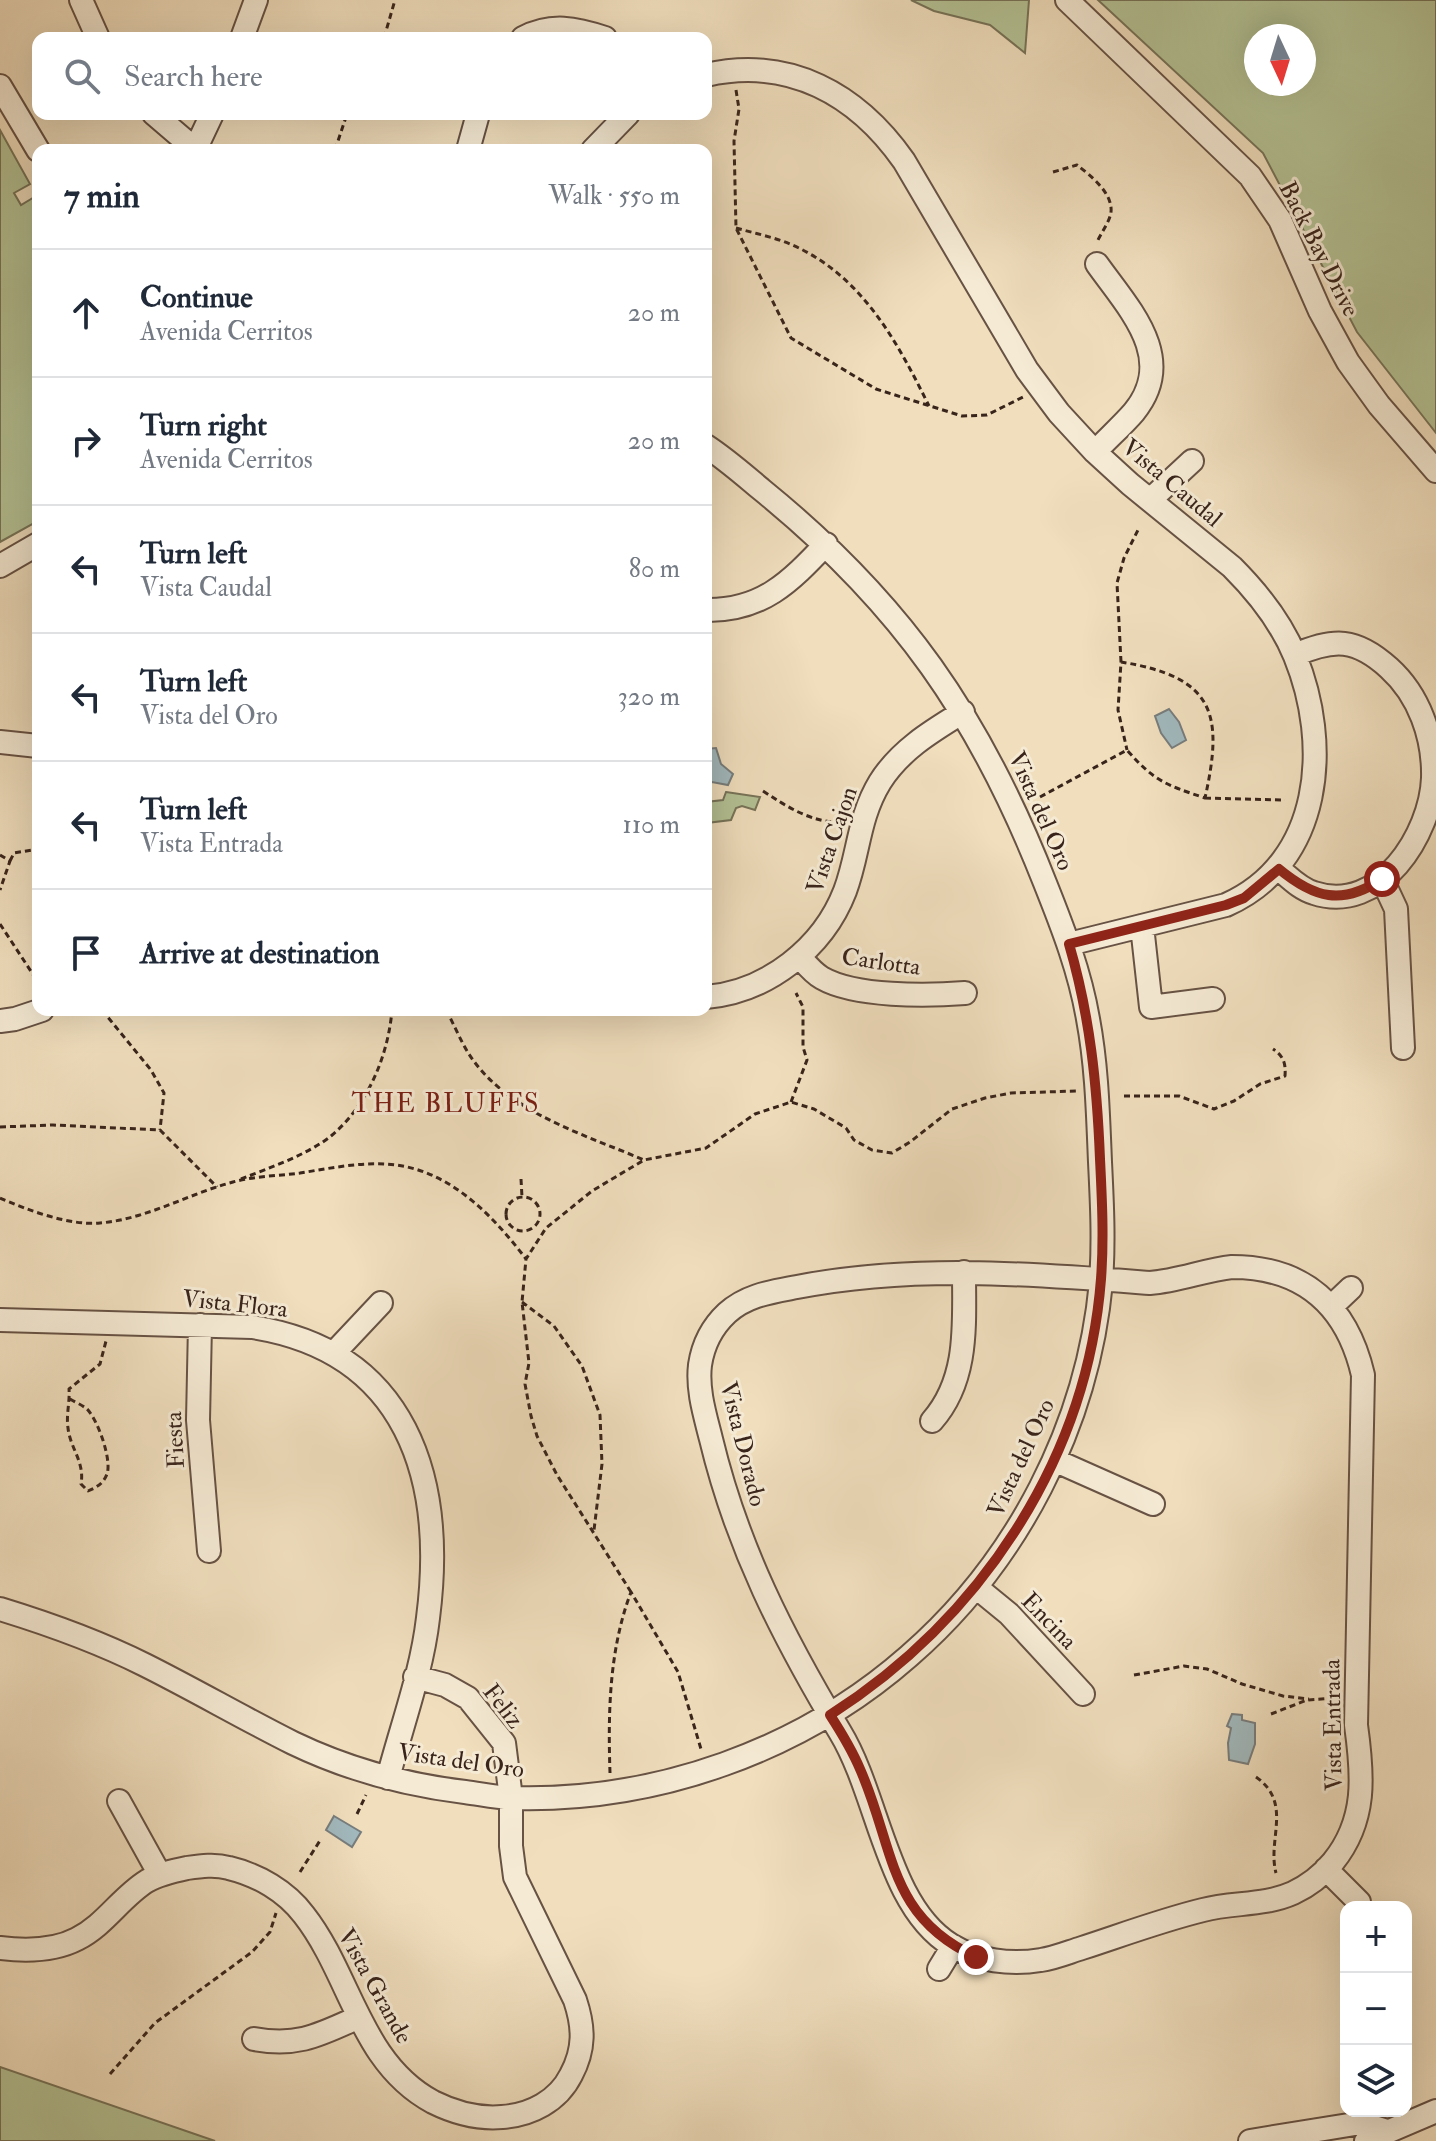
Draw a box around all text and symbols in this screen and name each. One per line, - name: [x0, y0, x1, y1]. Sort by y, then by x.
- north arrow: [1244, 24, 1316, 96]
- search box: [32, 32, 712, 120]
- icon: search: [60, 54, 104, 98]
- text: Search here: [124, 58, 263, 95]
- text: 7 min: [64, 175, 140, 218]
- street label: Back Bay Drive: [1272, 176, 1366, 322]
- text: Walk · 550 m: [548, 180, 680, 212]
- text: Continue: [140, 279, 253, 316]
- icon: ahead: [64, 291, 108, 335]
- text: 20 m: [628, 297, 680, 329]
- text: Avenida Cerritos: [140, 316, 313, 348]
- text: Turn right: [140, 407, 267, 444]
- icon: right: [64, 419, 108, 463]
- text: 20 m: [628, 425, 680, 457]
- street label: Vista Caudal: [1115, 432, 1229, 534]
- text: Avenida Cerritos: [140, 444, 313, 476]
- text: Turn left: [140, 535, 247, 572]
- icon: left: [64, 547, 108, 591]
- text: 80 m: [629, 553, 680, 585]
- text: Vista Caudal: [140, 572, 272, 604]
- text: Turn left: [140, 663, 247, 700]
- icon: left: [64, 675, 108, 719]
- text: 320 m: [618, 681, 680, 713]
- text: Vista del Oro: [140, 700, 278, 732]
- street label: Vista del Oro: [1001, 747, 1081, 875]
- street label: Vista Cajon: [799, 782, 865, 898]
- text: Turn left: [140, 791, 247, 828]
- icon: left: [64, 803, 108, 847]
- text: 110 m: [623, 809, 680, 841]
- text: Vista Entrada: [140, 828, 283, 860]
- route start: [1364, 861, 1400, 897]
- icon: arrive: [64, 931, 108, 975]
- text: Arrive at destination: [140, 935, 380, 972]
- street label: Carlotta: [840, 941, 923, 983]
- district label: THE BLUFFS: [351, 1088, 541, 1120]
- street label: Vista Flora: [181, 1283, 290, 1325]
- street label: Vista Dorado: [713, 1378, 773, 1510]
- street label: Vista del Oro: [980, 1394, 1062, 1522]
- street label: Fiesta: [158, 1410, 192, 1469]
- street label: Encina: [1014, 1586, 1085, 1657]
- street label: Vista Entrada: [1316, 1658, 1350, 1791]
- street label: Feliz: [476, 1677, 530, 1735]
- street label: Vista del Oro: [396, 1737, 526, 1785]
- map controls: [1340, 1901, 1412, 2117]
- button: +: [1340, 1901, 1412, 1973]
- street label: Vista Grande: [331, 1923, 419, 2049]
- route end: [958, 1939, 994, 1975]
- button: −: [1340, 1973, 1412, 2045]
- button: layers: [1340, 2045, 1412, 2117]

